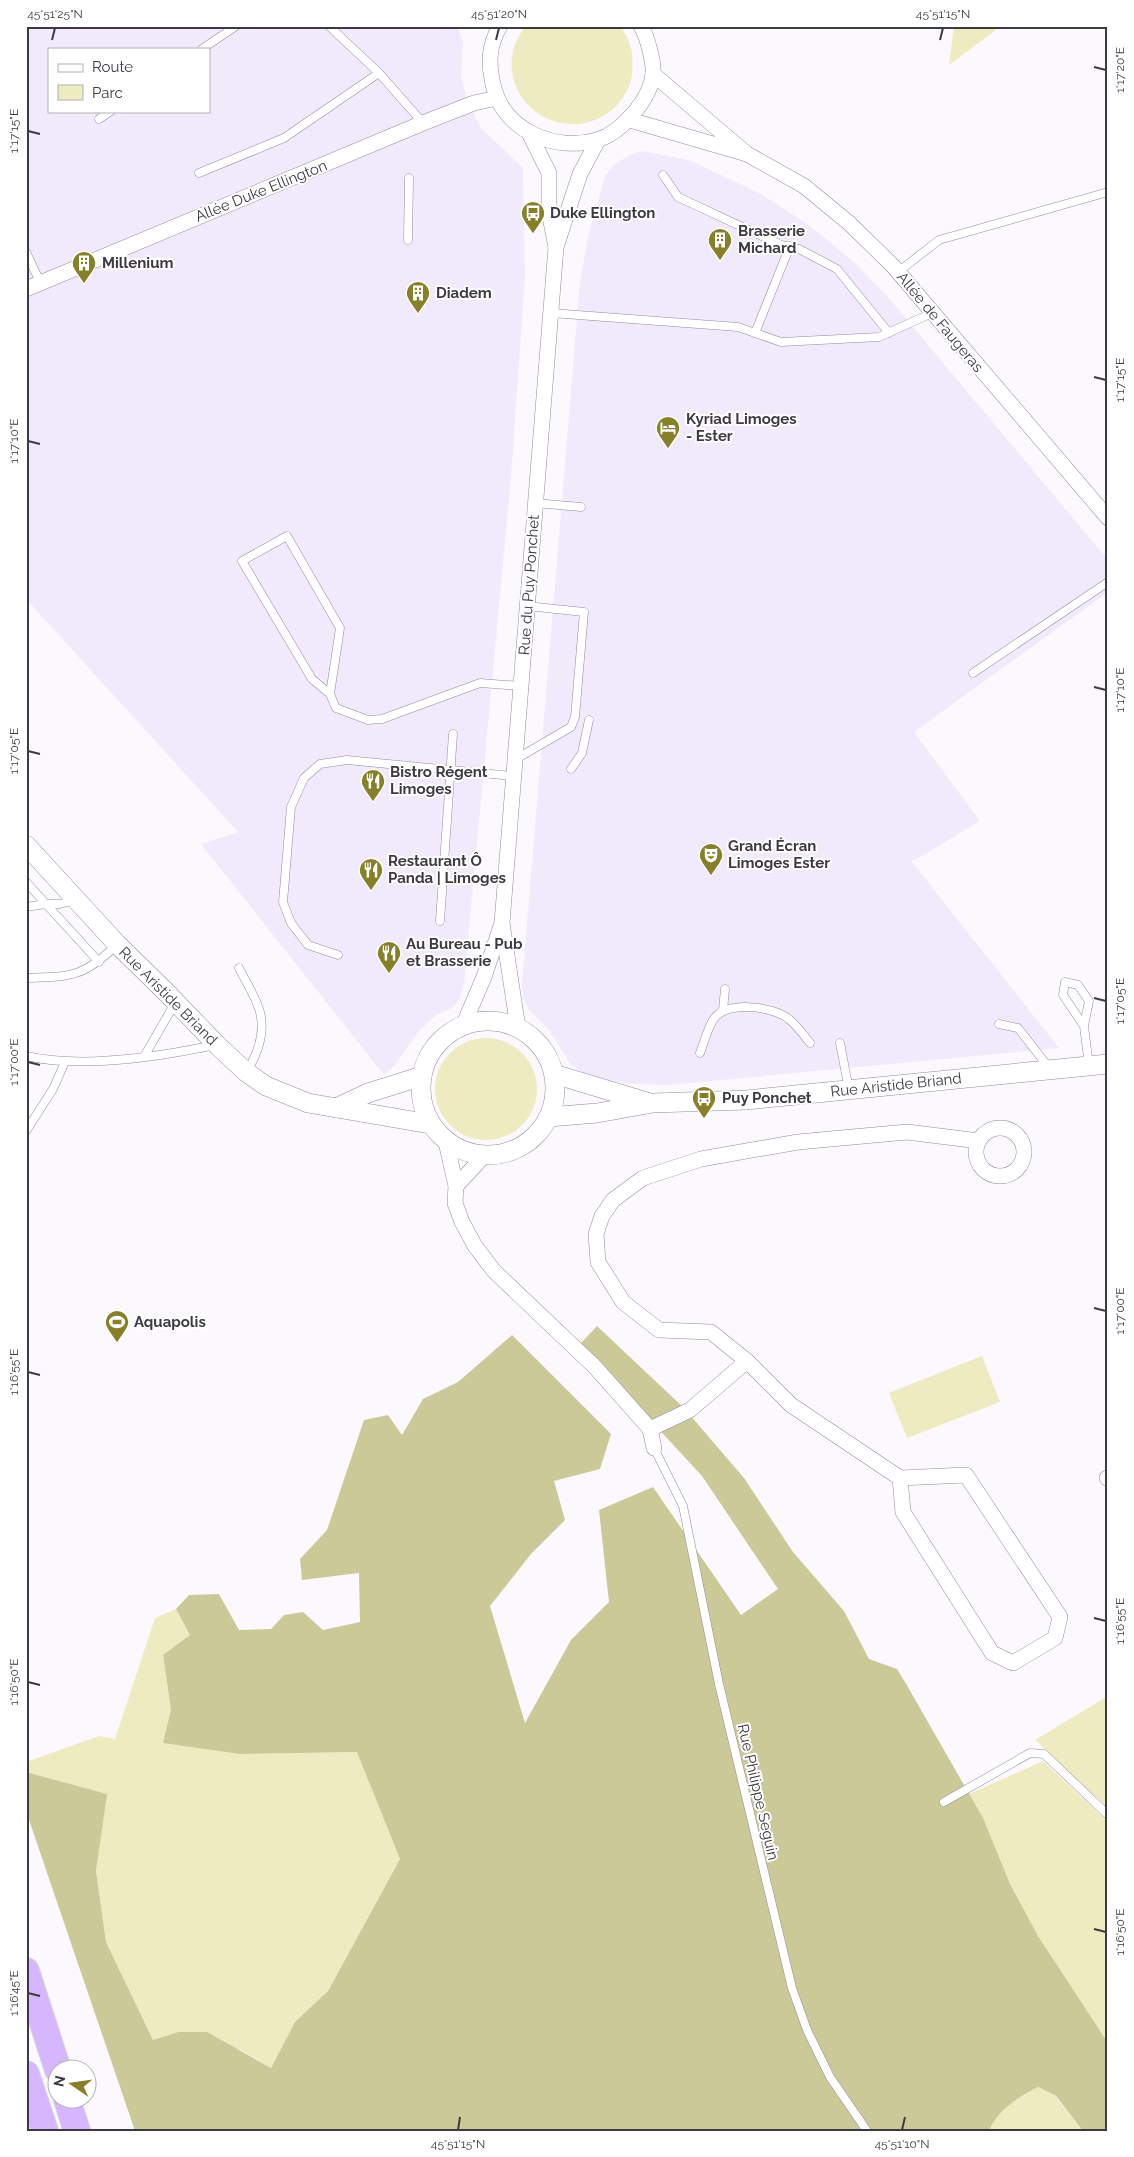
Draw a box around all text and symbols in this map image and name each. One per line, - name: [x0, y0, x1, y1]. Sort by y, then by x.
- text: 45°51'25"N: [27, 7, 83, 21]
- text: 45°51'20"N: [471, 7, 527, 21]
- text: 45°51'15"N: [916, 7, 970, 21]
- text: 1°17'20"E: [1113, 47, 1127, 93]
- legend: [48, 48, 210, 112]
- text: Route: [92, 58, 133, 76]
- text: Parc: [92, 84, 123, 102]
- text: 1°17'15"E: [7, 109, 21, 153]
- street label: Allée Duke Ellington: [192, 156, 330, 226]
- bus stop icon: Duke Ellington: [520, 200, 546, 234]
- place label: Duke Ellington: [550, 204, 655, 222]
- place label: Brasserie Michard: [738, 222, 805, 257]
- building icon: Brasserie Michard: [707, 227, 733, 261]
- building icon: Millenium: [71, 250, 97, 284]
- place label: Millenium: [102, 254, 173, 272]
- street label: Allée de Faugeras: [893, 268, 987, 376]
- building icon: Diadem: [405, 280, 431, 314]
- place label: Diadem: [436, 284, 492, 302]
- text: 1°17'15"E: [1113, 358, 1127, 402]
- place label: Kyriad Limoges - Ester: [686, 410, 797, 445]
- hotel icon: Kyriad Limoges - Ester: [655, 415, 681, 449]
- text: 1°17'10"E: [7, 418, 21, 464]
- street label: Rue du Puy Ponchet: [515, 514, 543, 656]
- text: 1°17'10"E: [1113, 667, 1127, 713]
- text: 1°17'05"E: [7, 728, 21, 774]
- place label: Bistro Régent Limoges: [390, 763, 488, 798]
- restaurant icon: Bistro Régent Limoges: [360, 768, 386, 802]
- place label: Grand Écran Limoges Ester: [728, 837, 830, 872]
- theatre icon: Grand Écran Limoges Ester: [698, 842, 724, 876]
- place label: Restaurant Ô Panda | Limoges: [388, 852, 506, 887]
- restaurant icon: Restaurant Ô Panda | Limoges: [358, 857, 384, 891]
- place label: Au Bureau - Pub et Brasserie: [406, 935, 523, 970]
- restaurant icon: Au Bureau - Pub et Brasserie: [376, 940, 402, 974]
- street label: Rue Aristide Briand: [115, 943, 221, 1049]
- text: 1°17'05"E: [1113, 978, 1127, 1024]
- text: 1°17'00"E: [7, 1038, 21, 1086]
- street label: Rue Aristide Briand: [830, 1069, 962, 1101]
- bus stop icon: Puy Ponchet: [691, 1085, 717, 1119]
- place label: Puy Ponchet: [722, 1089, 812, 1107]
- text: 1°17'00"E: [1113, 1287, 1127, 1335]
- sports icon: Aquapolis: [104, 1309, 130, 1343]
- place label: Aquapolis: [134, 1313, 206, 1331]
- text: 1°16'55"E: [7, 1349, 21, 1395]
- text: 1°16'55"E: [1113, 1598, 1127, 1644]
- text: 1°16'50"E: [7, 1658, 21, 1706]
- street label: Rue Philippe Seguin: [734, 1722, 782, 1862]
- text: 1°16'50"E: [1113, 1908, 1127, 1956]
- text: 1°16'45"E: [7, 1970, 21, 2016]
- north arrow: [48, 2060, 98, 2110]
- text: N: [50, 2074, 68, 2088]
- text: 45°51'15"N: [431, 2137, 485, 2151]
- text: 45°51'10"N: [874, 2137, 930, 2151]

